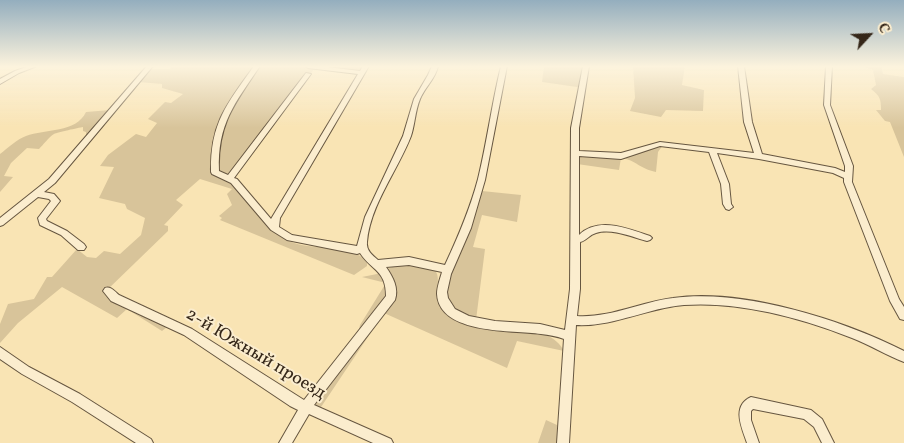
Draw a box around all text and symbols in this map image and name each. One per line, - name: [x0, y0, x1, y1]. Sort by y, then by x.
- north arrow: [844, 10, 894, 60]
- text: С: [873, 20, 894, 37]
- street label: 2-й Южный проезд: [181, 305, 329, 405]

